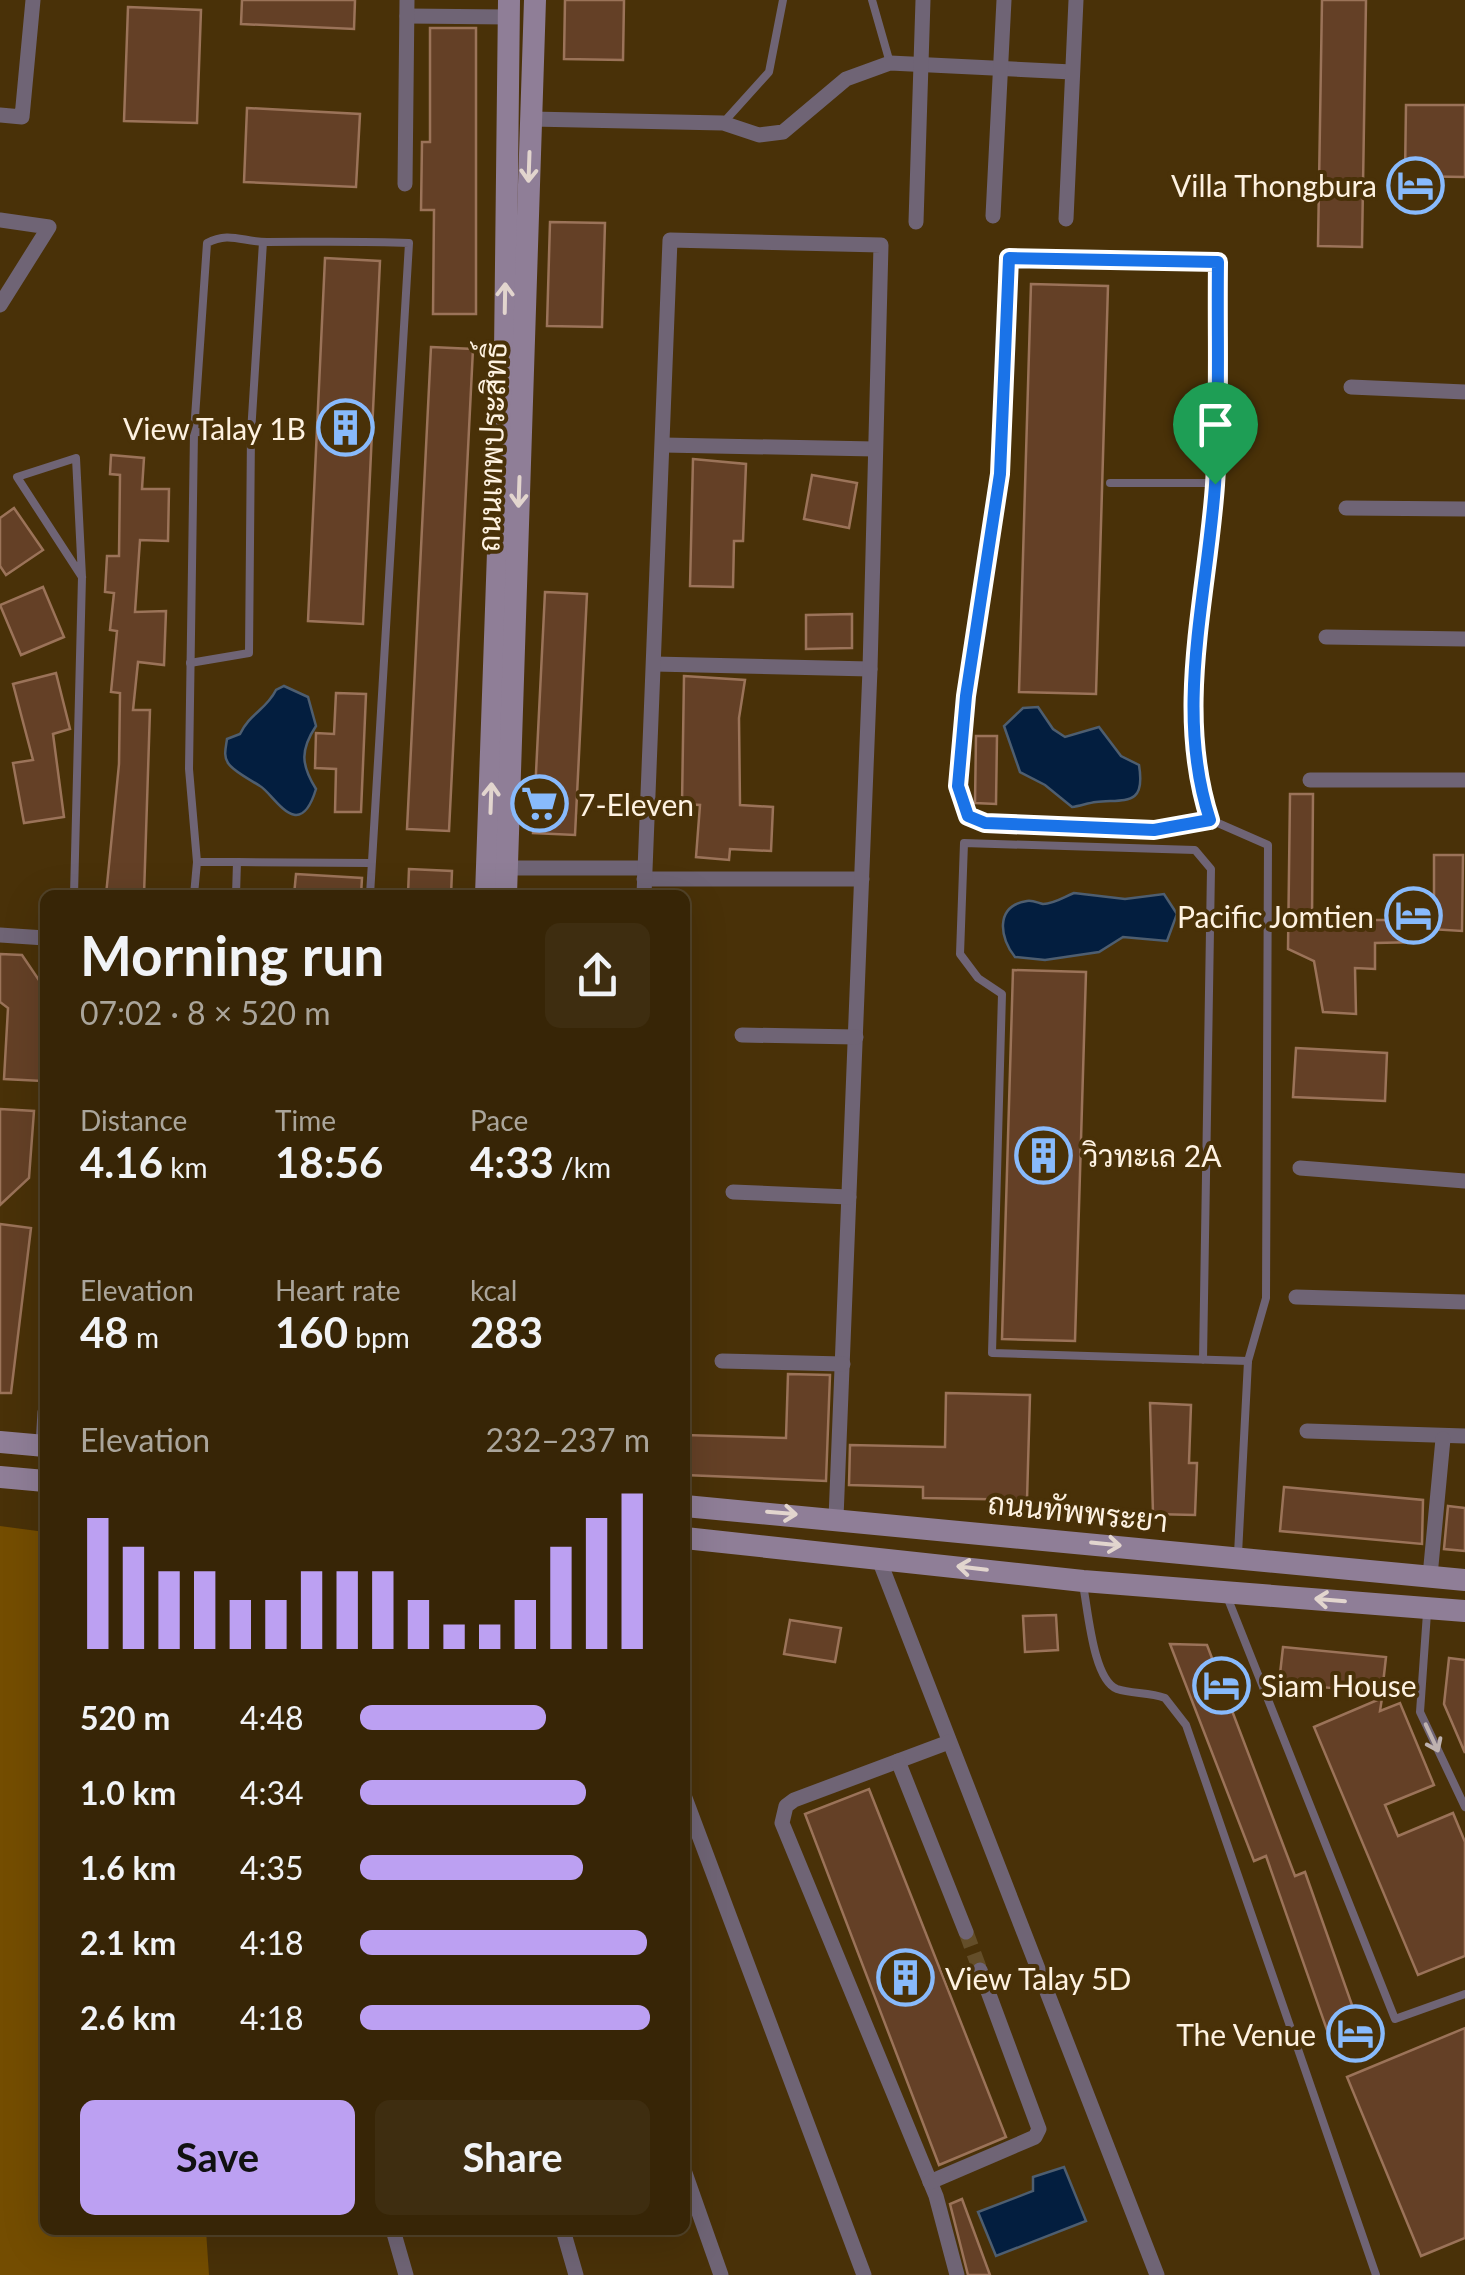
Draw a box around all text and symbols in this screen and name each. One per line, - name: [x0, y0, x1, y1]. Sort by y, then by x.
- one-way arrow: [520, 151, 539, 183]
- hotel icon: Villa Thongbura: [1386, 155, 1446, 215]
- place label: Villa Thongbura: [1171, 167, 1377, 203]
- one-way arrow: [496, 282, 515, 314]
- street label: ถนนเทพประสิทธิ์: [463, 341, 513, 552]
- pin: [1173, 382, 1258, 485]
- icon: arrive: [1188, 397, 1243, 452]
- building icon: View Talay 1B: [315, 398, 375, 458]
- place label: View Talay 1B: [123, 410, 306, 446]
- one-way arrow: [510, 476, 529, 508]
- supermarket icon: 7-Eleven: [509, 774, 569, 834]
- one-way arrow: [481, 782, 500, 814]
- place label: 7-Eleven: [578, 786, 694, 822]
- hotel icon: Pacific Jomtien: [1383, 886, 1443, 946]
- place label: Pacific Jomtien: [1177, 898, 1374, 934]
- text: Morning run: [80, 922, 384, 988]
- button: share: [545, 923, 650, 1028]
- text: 07:02 · 8 × 520 m: [80, 993, 331, 1032]
- text: Distance: [80, 1103, 187, 1137]
- text: Time: [275, 1103, 336, 1137]
- text: Pace: [470, 1103, 528, 1137]
- building icon: วิวทะเล 2A: [1014, 1125, 1074, 1185]
- text: 4.16: [80, 1137, 163, 1187]
- text: 18:56: [275, 1137, 383, 1187]
- text: 4:33: [470, 1137, 554, 1187]
- place label: วิวทะเล 2A: [1082, 1137, 1222, 1173]
- text: km: [163, 1150, 207, 1184]
- text: /km: [554, 1150, 611, 1184]
- text: Elevation: [80, 1273, 194, 1307]
- text: Heart rate: [275, 1273, 401, 1307]
- text: kcal: [470, 1273, 517, 1307]
- text: 48: [80, 1307, 129, 1357]
- text: 160: [275, 1307, 348, 1357]
- text: 283: [470, 1307, 543, 1357]
- text: m: [129, 1320, 159, 1354]
- text: bpm: [348, 1320, 410, 1354]
- text: Elevation: [80, 1420, 210, 1459]
- text: 232–237 m: [486, 1420, 650, 1459]
- street label: ถนนทัพพระยา: [986, 1484, 1170, 1538]
- one-way arrow: [766, 1504, 798, 1523]
- one-way arrow: [1089, 1534, 1121, 1553]
- one-way arrow: [956, 1558, 988, 1577]
- one-way arrow: [1314, 1590, 1347, 1609]
- hotel icon: Siam House: [1192, 1655, 1252, 1715]
- place label: Siam House: [1261, 1667, 1417, 1703]
- text: 520 m: [80, 1698, 170, 1737]
- text: 4:48: [240, 1698, 304, 1737]
- one-way arrow: [1424, 1722, 1443, 1752]
- text: 1.0 km: [80, 1773, 176, 1812]
- text: 4:34: [240, 1773, 304, 1812]
- text: 1.6 km: [80, 1848, 176, 1887]
- text: 4:35: [240, 1848, 304, 1887]
- text: 2.1 km: [80, 1923, 176, 1962]
- text: 4:18: [240, 1923, 304, 1962]
- building icon: View Talay 5D: [876, 1948, 936, 2008]
- place label: View Talay 5D: [945, 1960, 1131, 1996]
- text: 2.6 km: [80, 1998, 176, 2037]
- text: 4:18: [240, 1998, 304, 2037]
- hotel icon: The Venue: [1325, 2004, 1385, 2064]
- place label: The Venue: [1176, 2016, 1316, 2052]
- button: Save: [80, 2100, 355, 2215]
- button: Share: [375, 2100, 650, 2215]

